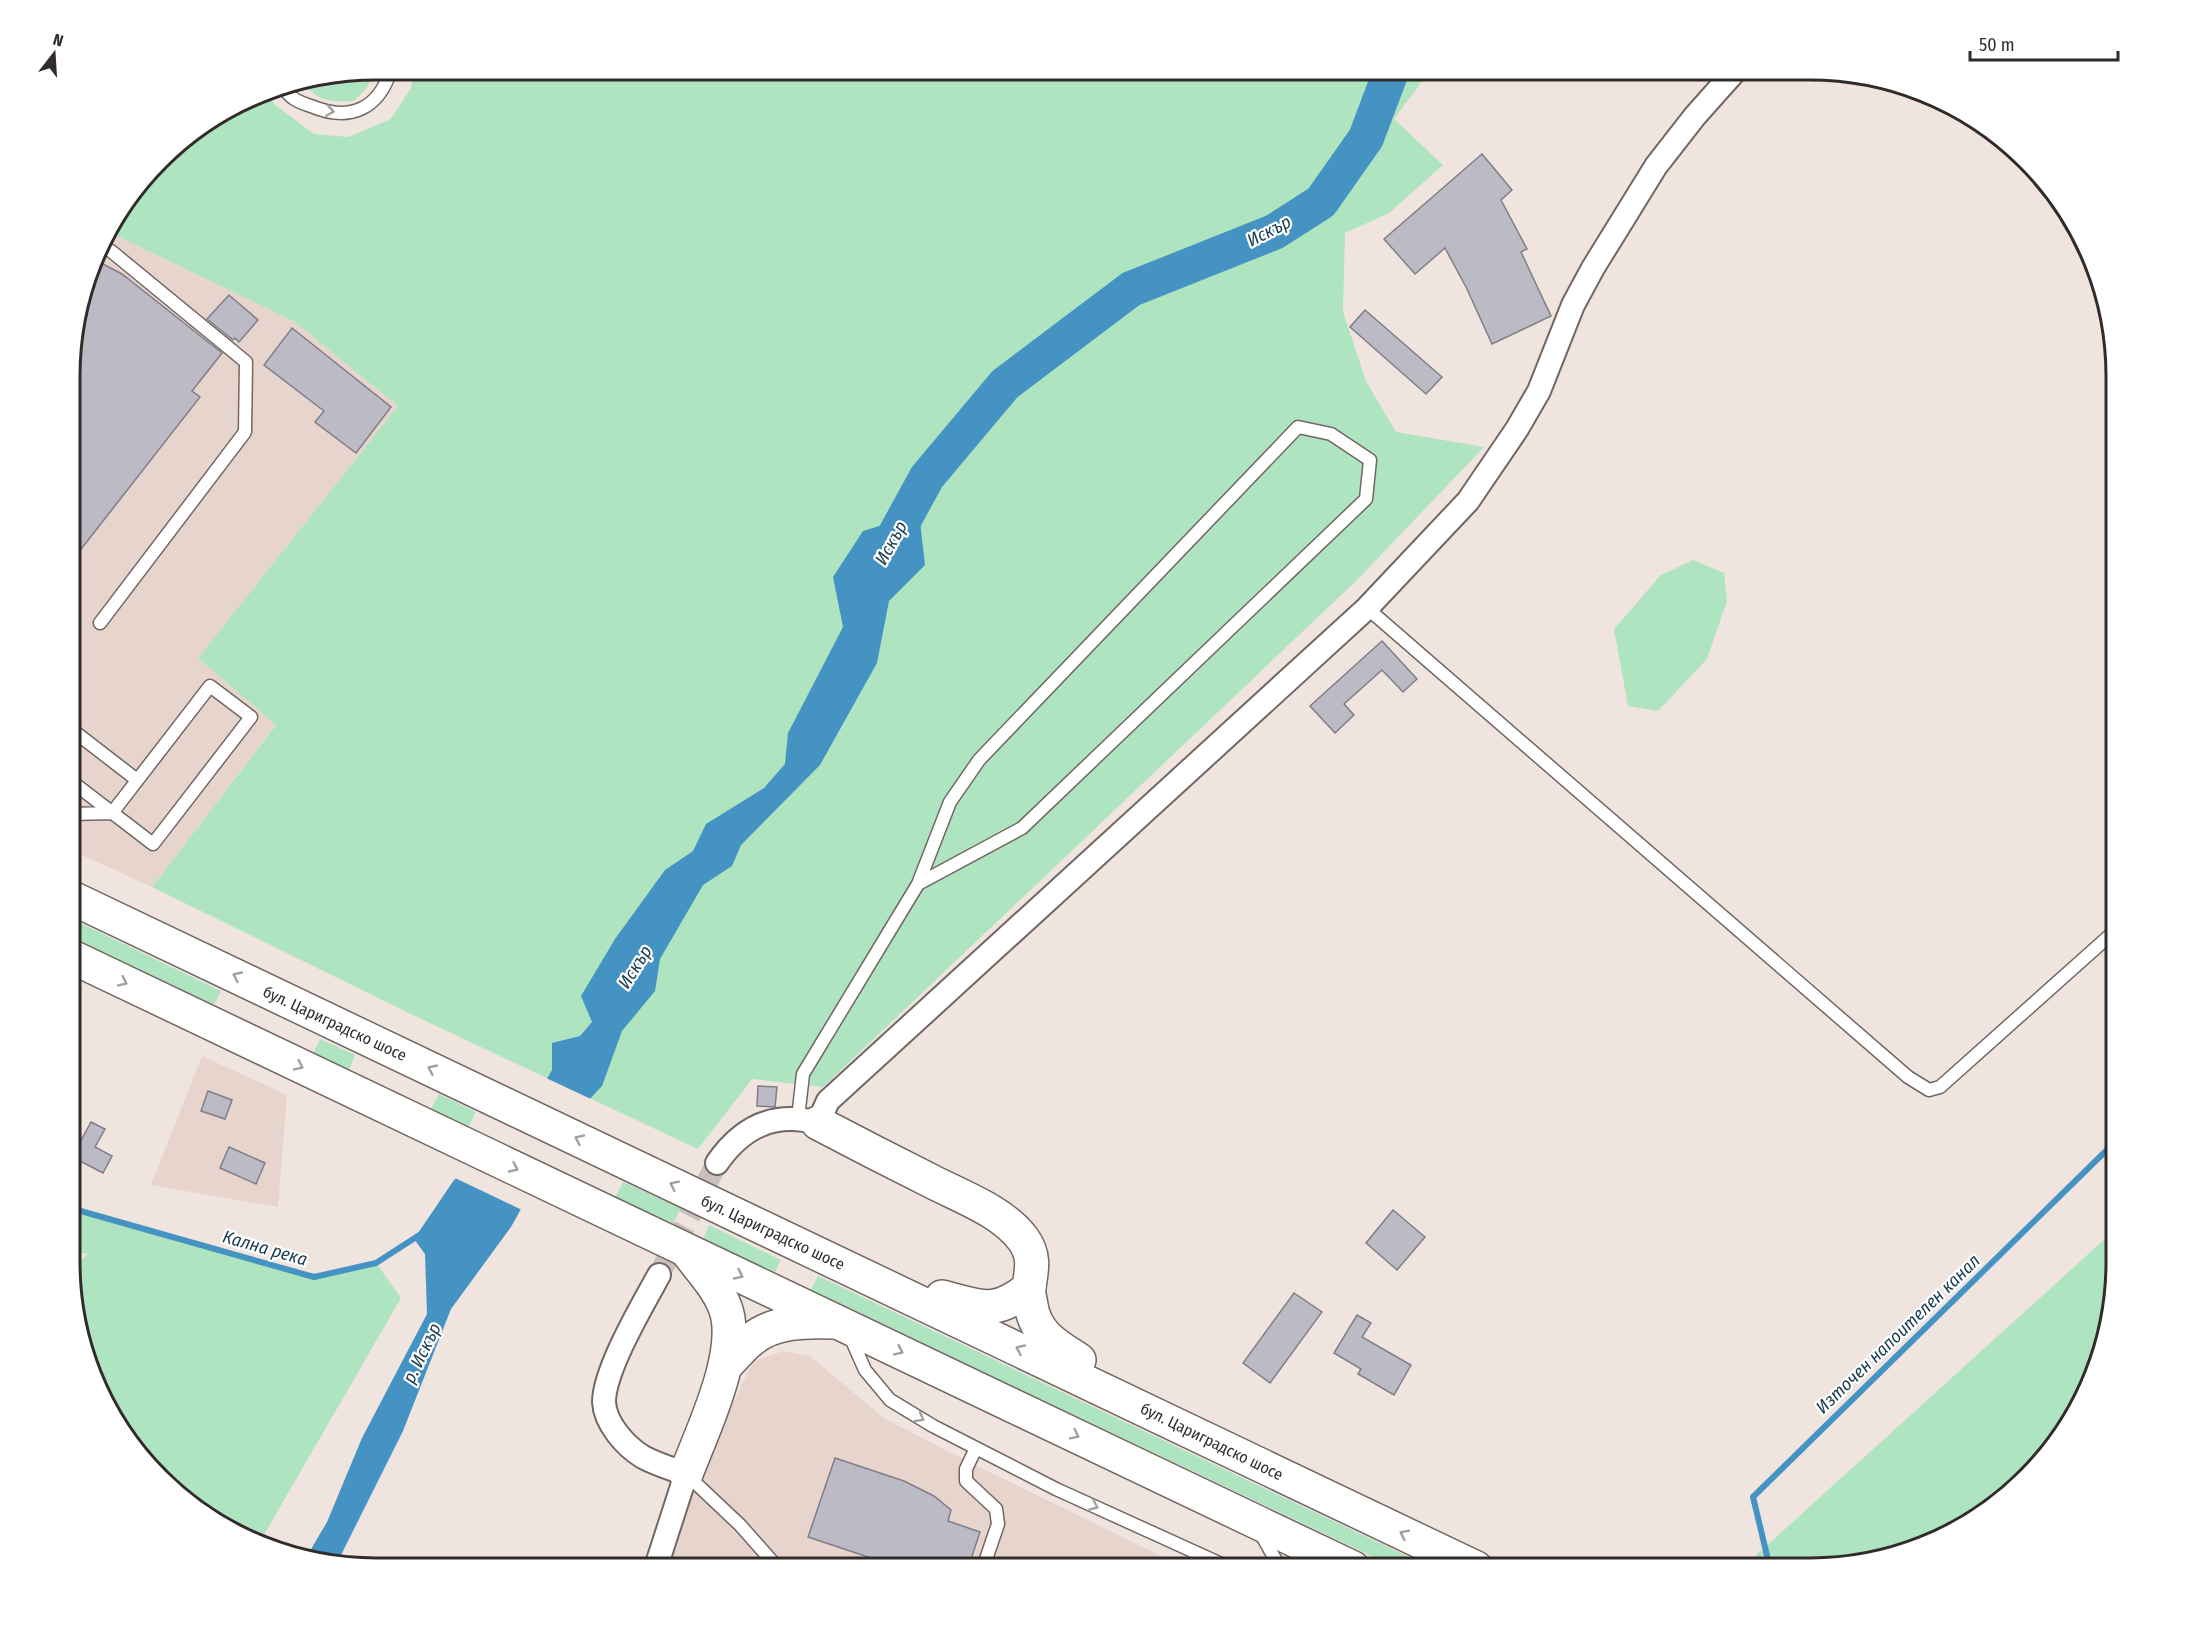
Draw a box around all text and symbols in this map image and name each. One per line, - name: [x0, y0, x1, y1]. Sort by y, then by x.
- north arrow: [24, 24, 84, 84]
- scale bar: [1970, 24, 2118, 62]
- text: N: [51, 30, 66, 51]
- text: 50 m: [1979, 34, 2015, 56]
- one-way arrow: [326, 105, 335, 117]
- water label: Искър: [1243, 211, 1295, 251]
- water label: Искър: [870, 517, 912, 569]
- water label: Искър: [613, 941, 657, 993]
- one-way arrow: [232, 972, 243, 984]
- one-way arrow: [117, 974, 128, 986]
- street label: бул. Цариградско шосе: [260, 982, 410, 1065]
- one-way arrow: [292, 1059, 303, 1071]
- one-way arrow: [427, 1064, 438, 1076]
- one-way arrow: [574, 1134, 585, 1146]
- one-way arrow: [507, 1161, 518, 1173]
- one-way arrow: [670, 1180, 681, 1192]
- street label: бул. Цариградско шосе: [698, 1191, 848, 1274]
- water label: Кална река: [220, 1225, 310, 1271]
- water label: Източен напоителен канал: [1811, 1250, 1985, 1418]
- one-way arrow: [733, 1268, 744, 1280]
- water label: р. Искър: [398, 1319, 446, 1387]
- one-way arrow: [892, 1344, 903, 1356]
- one-way arrow: [1016, 1345, 1027, 1357]
- street label: бул. Цариградско шосе: [1137, 1399, 1286, 1484]
- one-way arrow: [914, 1410, 924, 1422]
- one-way arrow: [1068, 1428, 1079, 1440]
- one-way arrow: [1087, 1499, 1098, 1511]
- one-way arrow: [1400, 1529, 1411, 1541]

